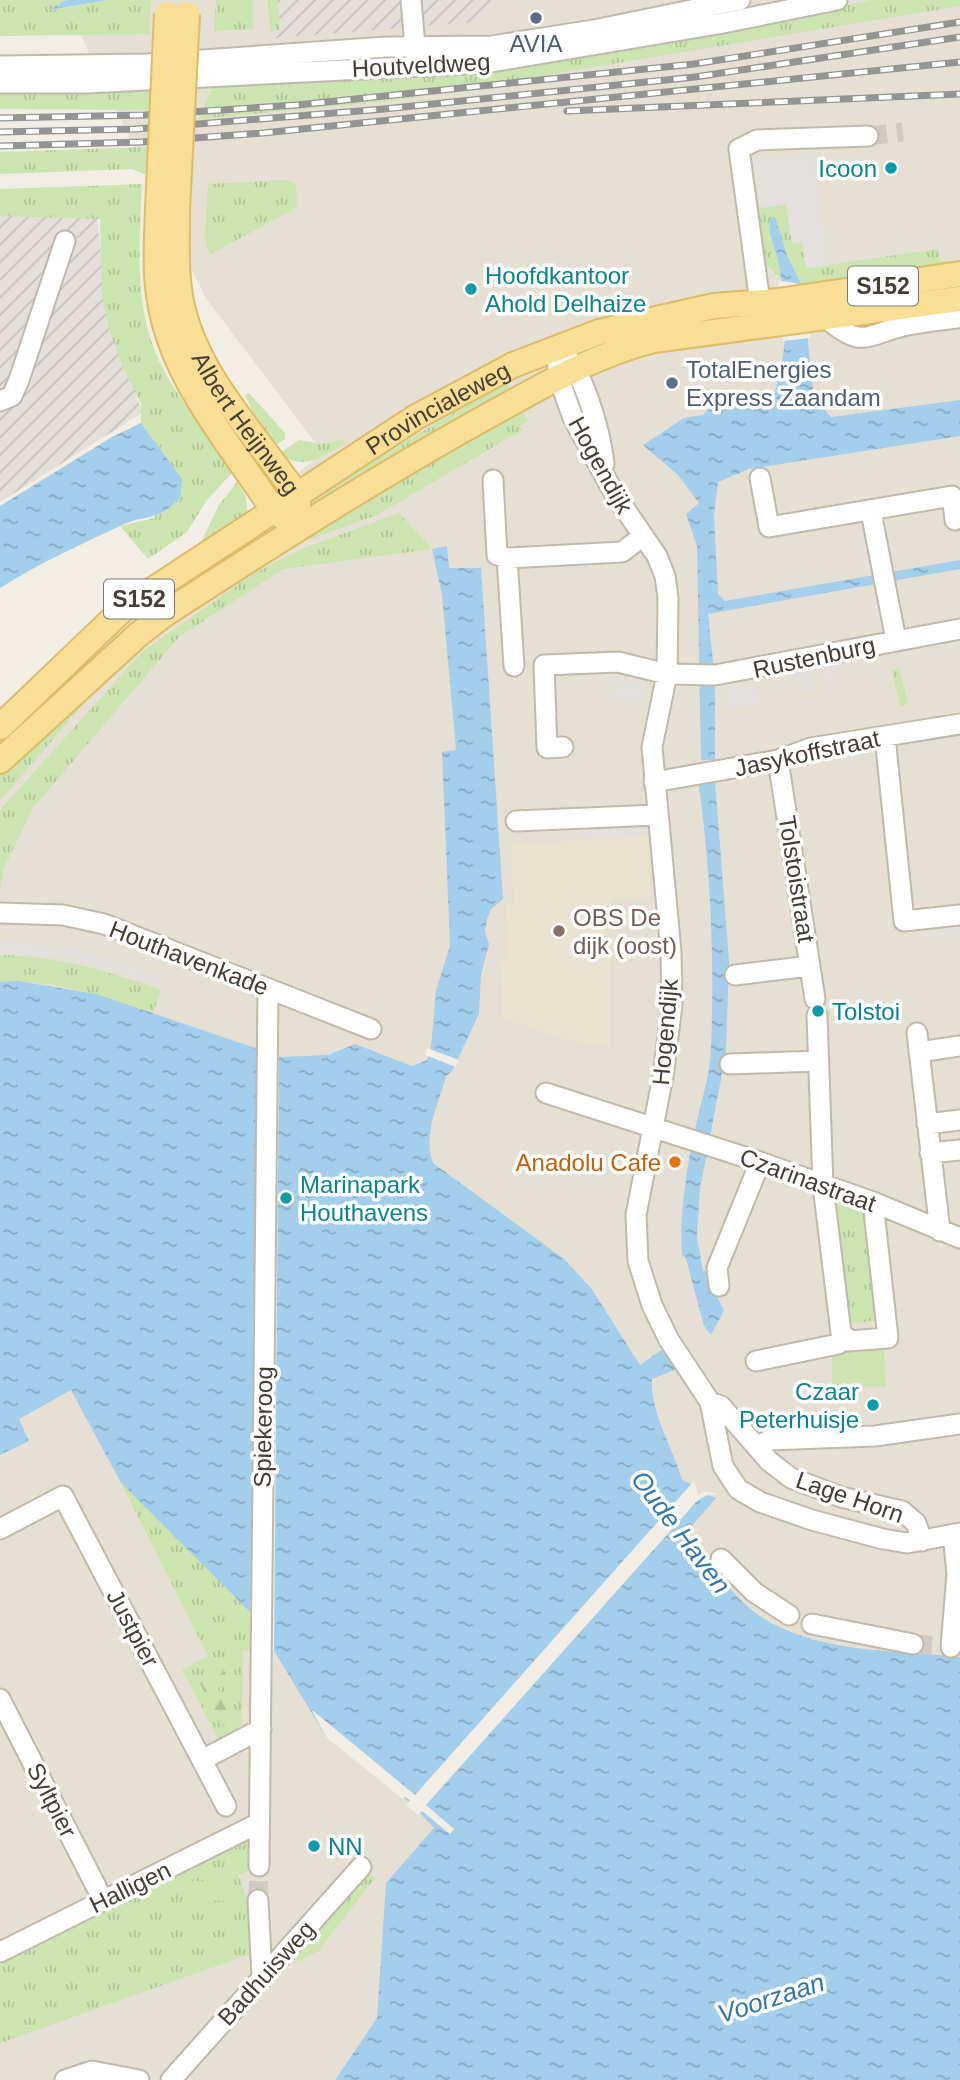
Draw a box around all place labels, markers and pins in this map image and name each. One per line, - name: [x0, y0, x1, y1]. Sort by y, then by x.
- marker: AVIA: [528, 10, 544, 26]
- place label: AVIA: [510, 30, 562, 57]
- place label: Icoon: [818, 155, 877, 182]
- marker: Icoon: [883, 160, 899, 176]
- place label: Hoofdkantoor Ahold Delhaize: [485, 262, 646, 317]
- marker: Hoofdkantoor Ahold Delhaize: [463, 281, 479, 297]
- place label: TotalEnergies Express Zaandam: [686, 356, 881, 411]
- marker: TotalEnergies Express Zaandam: [664, 375, 680, 391]
- place label: OBS De dijk (oost): [573, 904, 677, 959]
- marker: OBS De dijk (oost): [551, 923, 567, 939]
- place label: Tolstoi: [832, 998, 900, 1025]
- marker: Tolstoi: [810, 1003, 826, 1019]
- place label: Anadolu Cafe: [516, 1149, 661, 1176]
- marker: Anadolu Cafe: [667, 1154, 683, 1170]
- place label: Marinapark Houthavens: [300, 1171, 428, 1226]
- marker: Marinapark Houthavens: [278, 1190, 294, 1206]
- place label: Czaar Peterhuisje: [739, 1378, 859, 1433]
- marker: Czaar Peterhuisje: [865, 1397, 881, 1413]
- place label: NN: [328, 1833, 363, 1860]
- marker: NN: [306, 1838, 322, 1854]

